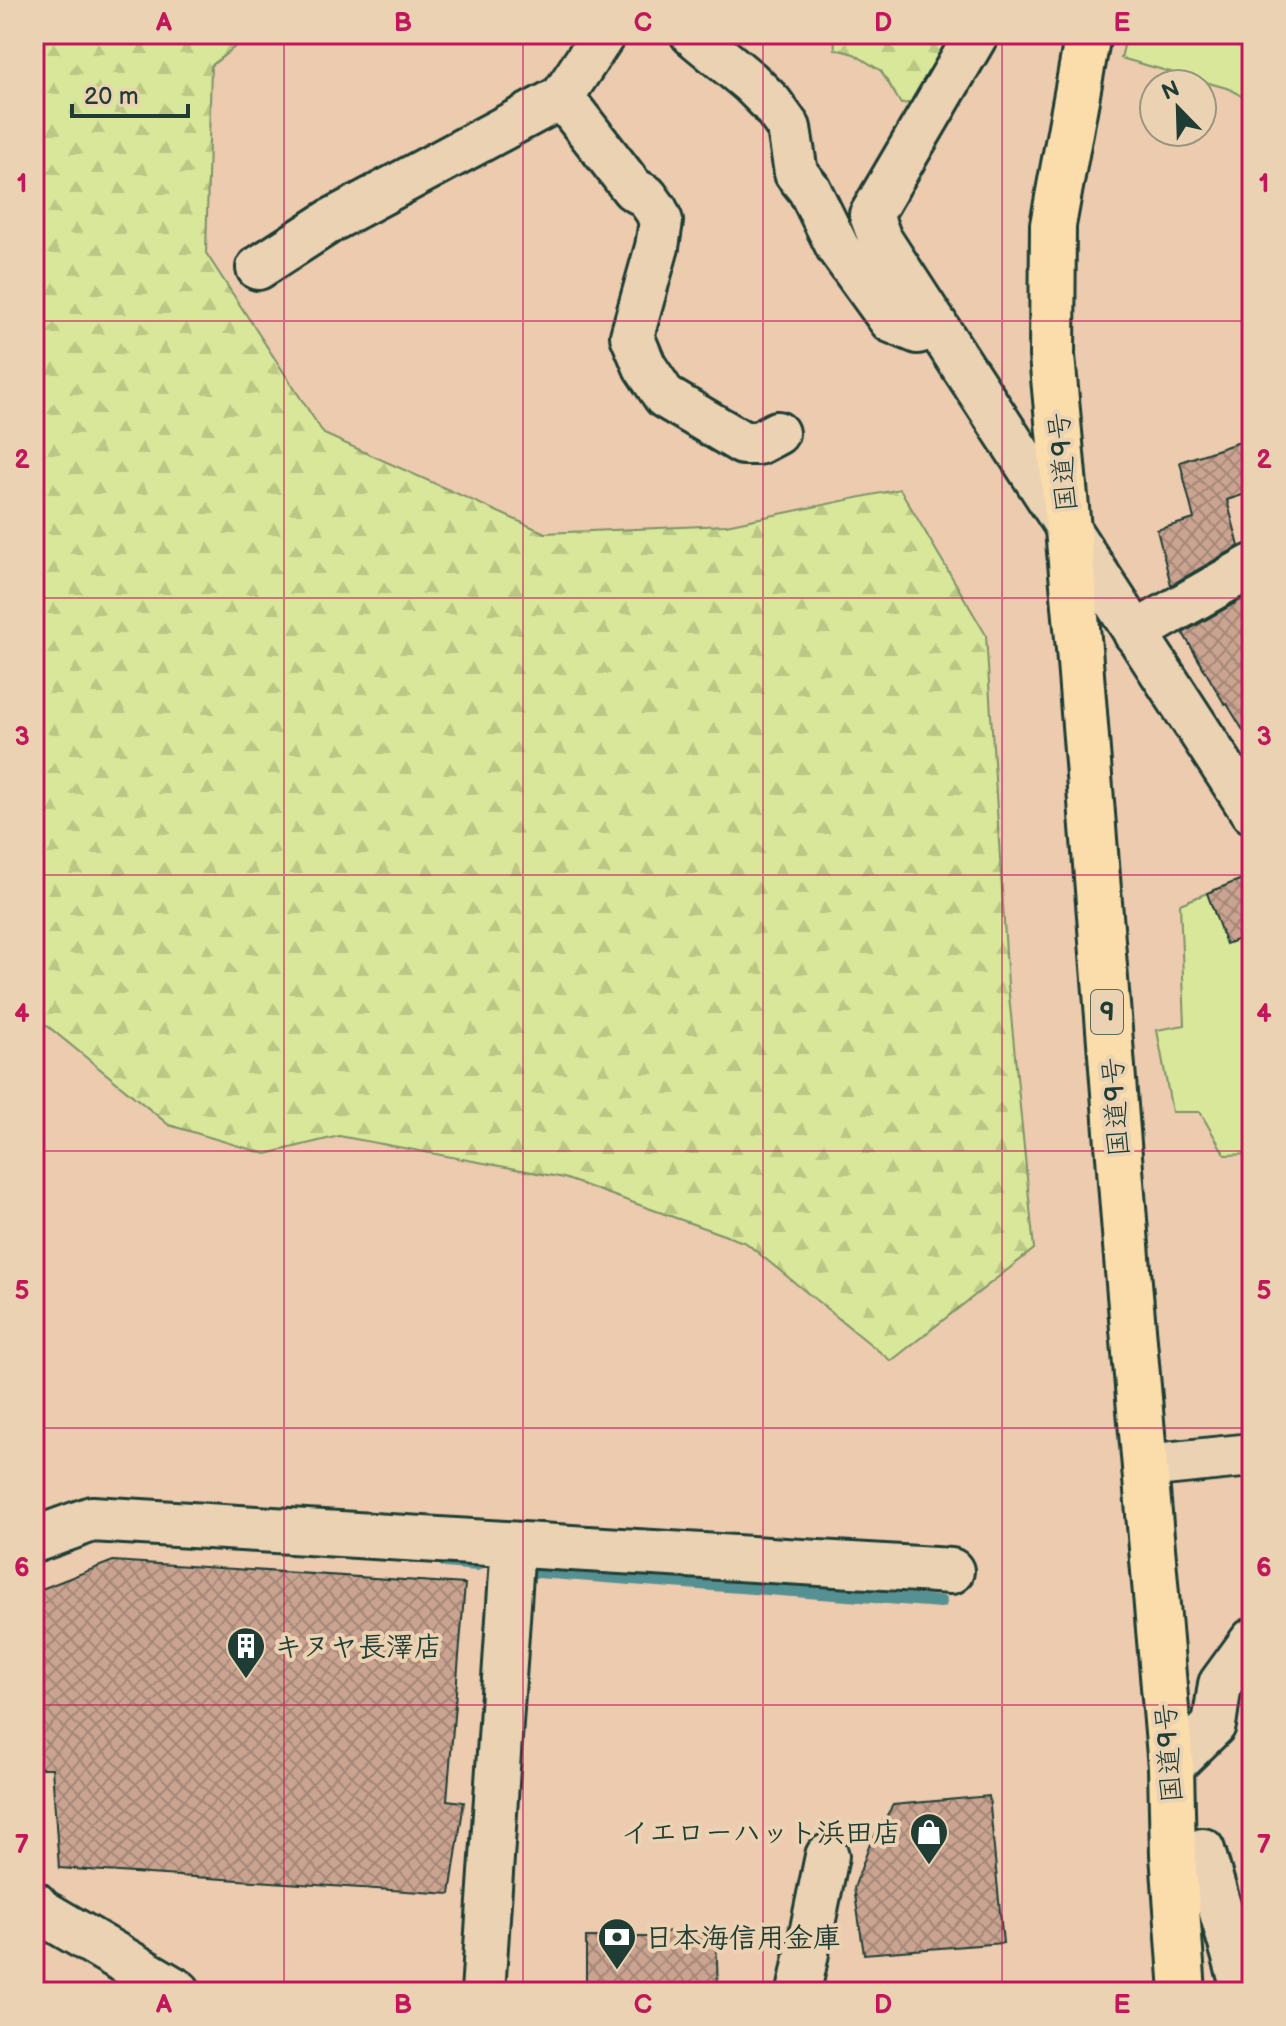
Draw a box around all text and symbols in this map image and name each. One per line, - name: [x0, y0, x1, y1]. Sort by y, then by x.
- text: A: [155, 8, 172, 39]
- text: B: [394, 8, 412, 39]
- text: C: [634, 8, 652, 39]
- text: D: [874, 8, 892, 39]
- text: E: [1114, 8, 1131, 39]
- scale bar: [72, 68, 188, 118]
- north arrow: [1138, 68, 1218, 148]
- text: N: [1158, 75, 1184, 107]
- text: 20 m: [84, 82, 139, 111]
- text: 1: [17, 169, 27, 200]
- text: 1: [1259, 169, 1269, 200]
- street label: 国道9号: [1043, 411, 1084, 513]
- text: 2: [14, 445, 30, 476]
- text: 2: [1256, 445, 1272, 476]
- text: 3: [14, 722, 30, 753]
- text: 3: [1256, 722, 1272, 753]
- road number: 9: [1091, 990, 1123, 1034]
- text: 4: [14, 999, 30, 1030]
- text: 4: [1256, 999, 1272, 1030]
- street label: 国道9号: [1097, 1056, 1136, 1158]
- text: 5: [14, 1276, 30, 1307]
- text: 5: [1256, 1276, 1272, 1307]
- text: 6: [14, 1553, 30, 1584]
- text: 6: [1256, 1553, 1272, 1584]
- building icon: キヌヤ長澤店: [225, 1625, 267, 1680]
- place label: キヌヤ長澤店: [274, 1631, 442, 1664]
- street label: 国道9号: [1150, 1702, 1189, 1804]
- shop icon: イエローハット浜田店: [908, 1811, 950, 1866]
- place label: イエローハット浜田店: [621, 1817, 901, 1850]
- text: 7: [15, 1830, 29, 1861]
- text: 7: [1257, 1830, 1271, 1861]
- bank icon: 日本海信用金庫: [596, 1916, 638, 1971]
- place label: 日本海信用金庫: [645, 1922, 841, 1955]
- text: A: [155, 1990, 172, 2021]
- text: B: [394, 1990, 412, 2021]
- text: C: [634, 1990, 652, 2021]
- text: D: [874, 1990, 892, 2021]
- text: E: [1114, 1990, 1131, 2021]

